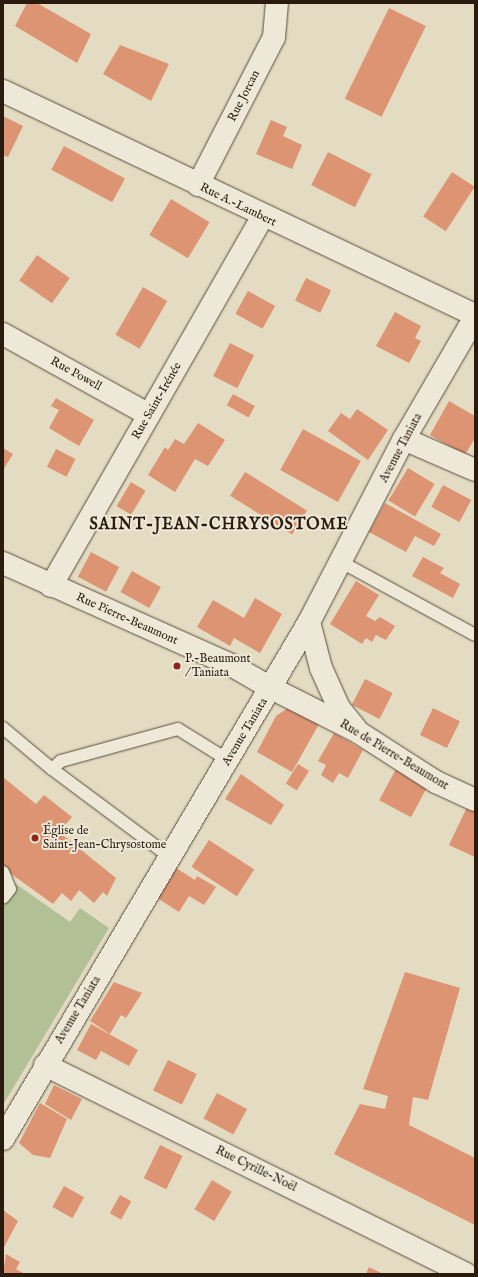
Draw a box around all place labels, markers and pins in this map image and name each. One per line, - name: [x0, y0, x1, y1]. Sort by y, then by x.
- place label: P.-Beaumont / Taniata: [185, 652, 251, 680]
- marker: P.-Beaumont / Taniata: [172, 661, 182, 671]
- place label: Église de Saint-Jean-Chrysostome: [43, 824, 166, 852]
- marker: Église de Saint-Jean-Chrysostome: [30, 833, 40, 843]

